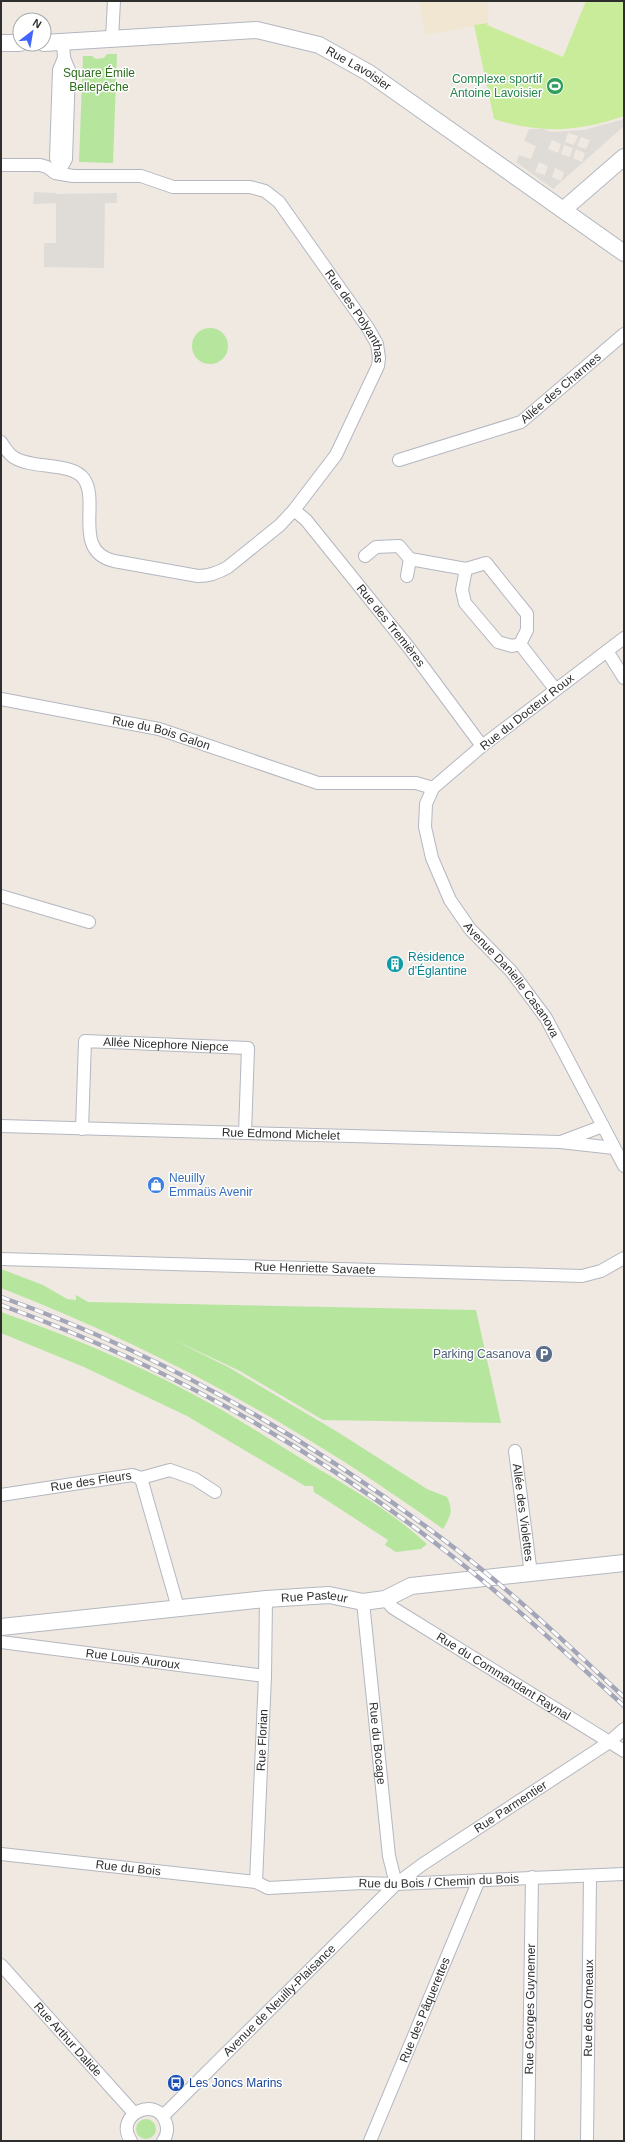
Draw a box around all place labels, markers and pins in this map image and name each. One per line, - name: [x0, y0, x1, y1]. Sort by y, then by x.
- place label: Complexe sportif Antoine Lavoisier: [450, 72, 543, 100]
- sports icon: Complexe sportif Antoine Lavoisier: [545, 76, 565, 96]
- place label: Résidence d'Églantine: [408, 950, 467, 978]
- building icon: Résidence d'Églantine: [385, 954, 405, 974]
- place label: Neuilly Emmaüs Avenir: [169, 1171, 253, 1199]
- shop icon: Neuilly Emmaüs Avenir: [146, 1175, 166, 1195]
- parking icon: Parking Casanova: [534, 1344, 554, 1364]
- place label: Parking Casanova: [433, 1347, 531, 1361]
- bus stop icon: Les Joncs Marins: [166, 2073, 186, 2093]
- place label: Les Joncs Marins: [189, 2076, 282, 2090]

